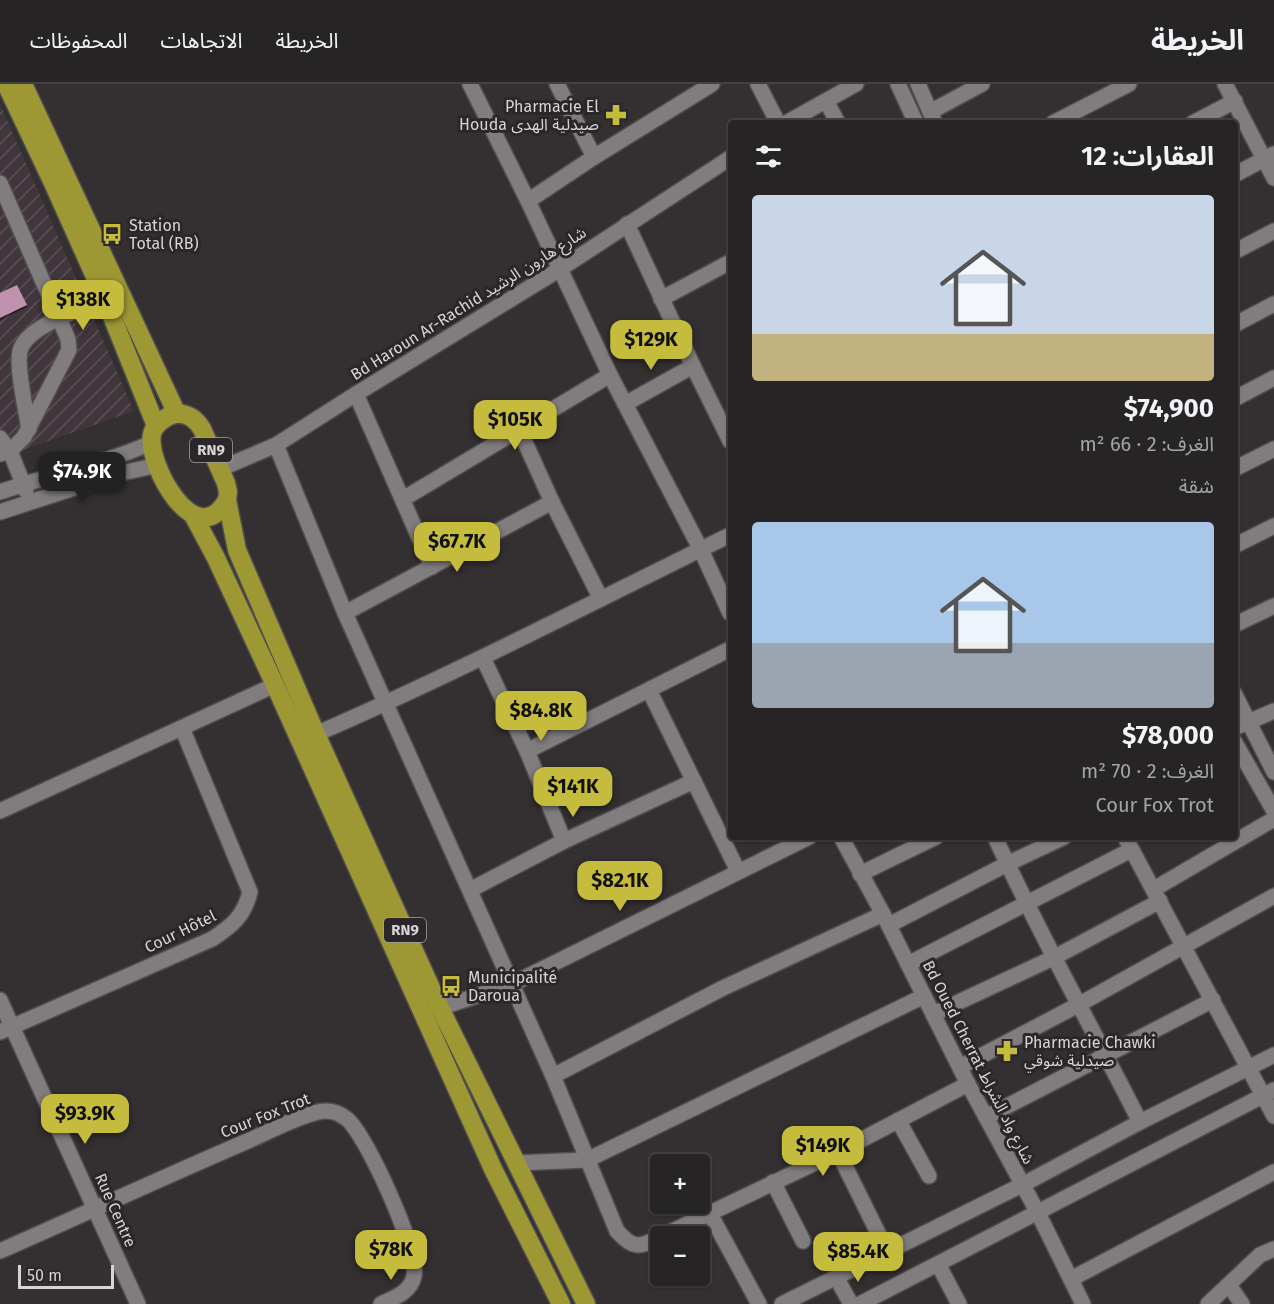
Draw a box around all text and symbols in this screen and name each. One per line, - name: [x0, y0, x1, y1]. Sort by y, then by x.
- text: الخريطة: [1151, 24, 1244, 57]
- text: المحفوظات: [30, 28, 127, 54]
- text: الاتجاهات: [160, 28, 242, 54]
- text: الخريطة: [275, 28, 338, 54]
- place label: Pharmacie El Houda صيدلية الهدى: [459, 97, 599, 134]
- pharmacy icon: Pharmacie El Houda صيدلية الهدى: [604, 103, 628, 127]
- icon: filters: [752, 140, 785, 173]
- text: العقارات: 12: [1081, 141, 1214, 172]
- place label: Station Total (RB): [129, 216, 199, 253]
- bus stop icon: Station Total (RB): [100, 222, 124, 246]
- street label: Bd Haroun Ar-Rachid شارع هارون الرشيد: [347, 223, 591, 387]
- icon: home: [929, 234, 1037, 342]
- pin: $138K: [41, 280, 125, 331]
- text: $138K: [56, 287, 110, 311]
- pin: $129K: [609, 320, 693, 371]
- text: $129K: [624, 327, 678, 351]
- text: $74,900: [1124, 393, 1214, 424]
- pin: $105K: [473, 400, 557, 451]
- text: $105K: [488, 407, 542, 431]
- text: الغرف: 2 · 66 m²: [1080, 432, 1214, 456]
- road number: RN9: [190, 438, 232, 462]
- pin: $74.9K: [33, 452, 131, 503]
- text: $74.9K: [53, 459, 111, 483]
- text: شقة: [1179, 474, 1214, 498]
- pin: $67.7K: [408, 522, 506, 573]
- text: $67.7K: [428, 529, 486, 553]
- icon: home: [929, 561, 1037, 669]
- pin: $84.8K: [492, 691, 590, 742]
- text: $84.8K: [510, 698, 572, 722]
- text: $78,000: [1122, 720, 1214, 751]
- text: الغرف: 2 · 70 m²: [1081, 759, 1214, 783]
- pin: $141K: [531, 767, 615, 818]
- text: $141K: [547, 774, 599, 798]
- text: Cour Fox Trot: [1095, 793, 1214, 817]
- pin: $82.1K: [571, 861, 669, 912]
- text: $82.1K: [591, 868, 649, 892]
- street label: Cour Hôtel: [142, 906, 219, 957]
- road number: RN9: [384, 918, 426, 942]
- street label: Bd Oued Cherrat شارع واد الشراط: [916, 957, 1038, 1169]
- place label: Municipalité Daroua: [468, 968, 557, 1005]
- bus stop icon: Municipalité Daroua: [439, 974, 463, 998]
- place label: Pharmacie Chawki صيدلية شوقي: [1024, 1033, 1156, 1073]
- pharmacy icon: Pharmacie Chawki صيدلية شوقي: [995, 1039, 1019, 1063]
- street label: Cour Fox Trot: [218, 1089, 313, 1142]
- pin: $93.9K: [36, 1094, 134, 1145]
- text: $93.9K: [55, 1101, 115, 1125]
- pin: $149K: [781, 1126, 865, 1177]
- text: $149K: [796, 1133, 850, 1157]
- map controls: [650, 1154, 710, 1286]
- button: +: [650, 1154, 710, 1214]
- street label: Rue Centre: [91, 1170, 140, 1250]
- button: −: [650, 1226, 710, 1286]
- pin: $78K: [355, 1230, 427, 1281]
- pin: $85.4K: [809, 1232, 907, 1283]
- text: $78K: [369, 1237, 413, 1261]
- text: $85.4K: [827, 1239, 889, 1263]
- scale bar: [18, 1262, 114, 1290]
- text: 50 m: [27, 1266, 62, 1285]

